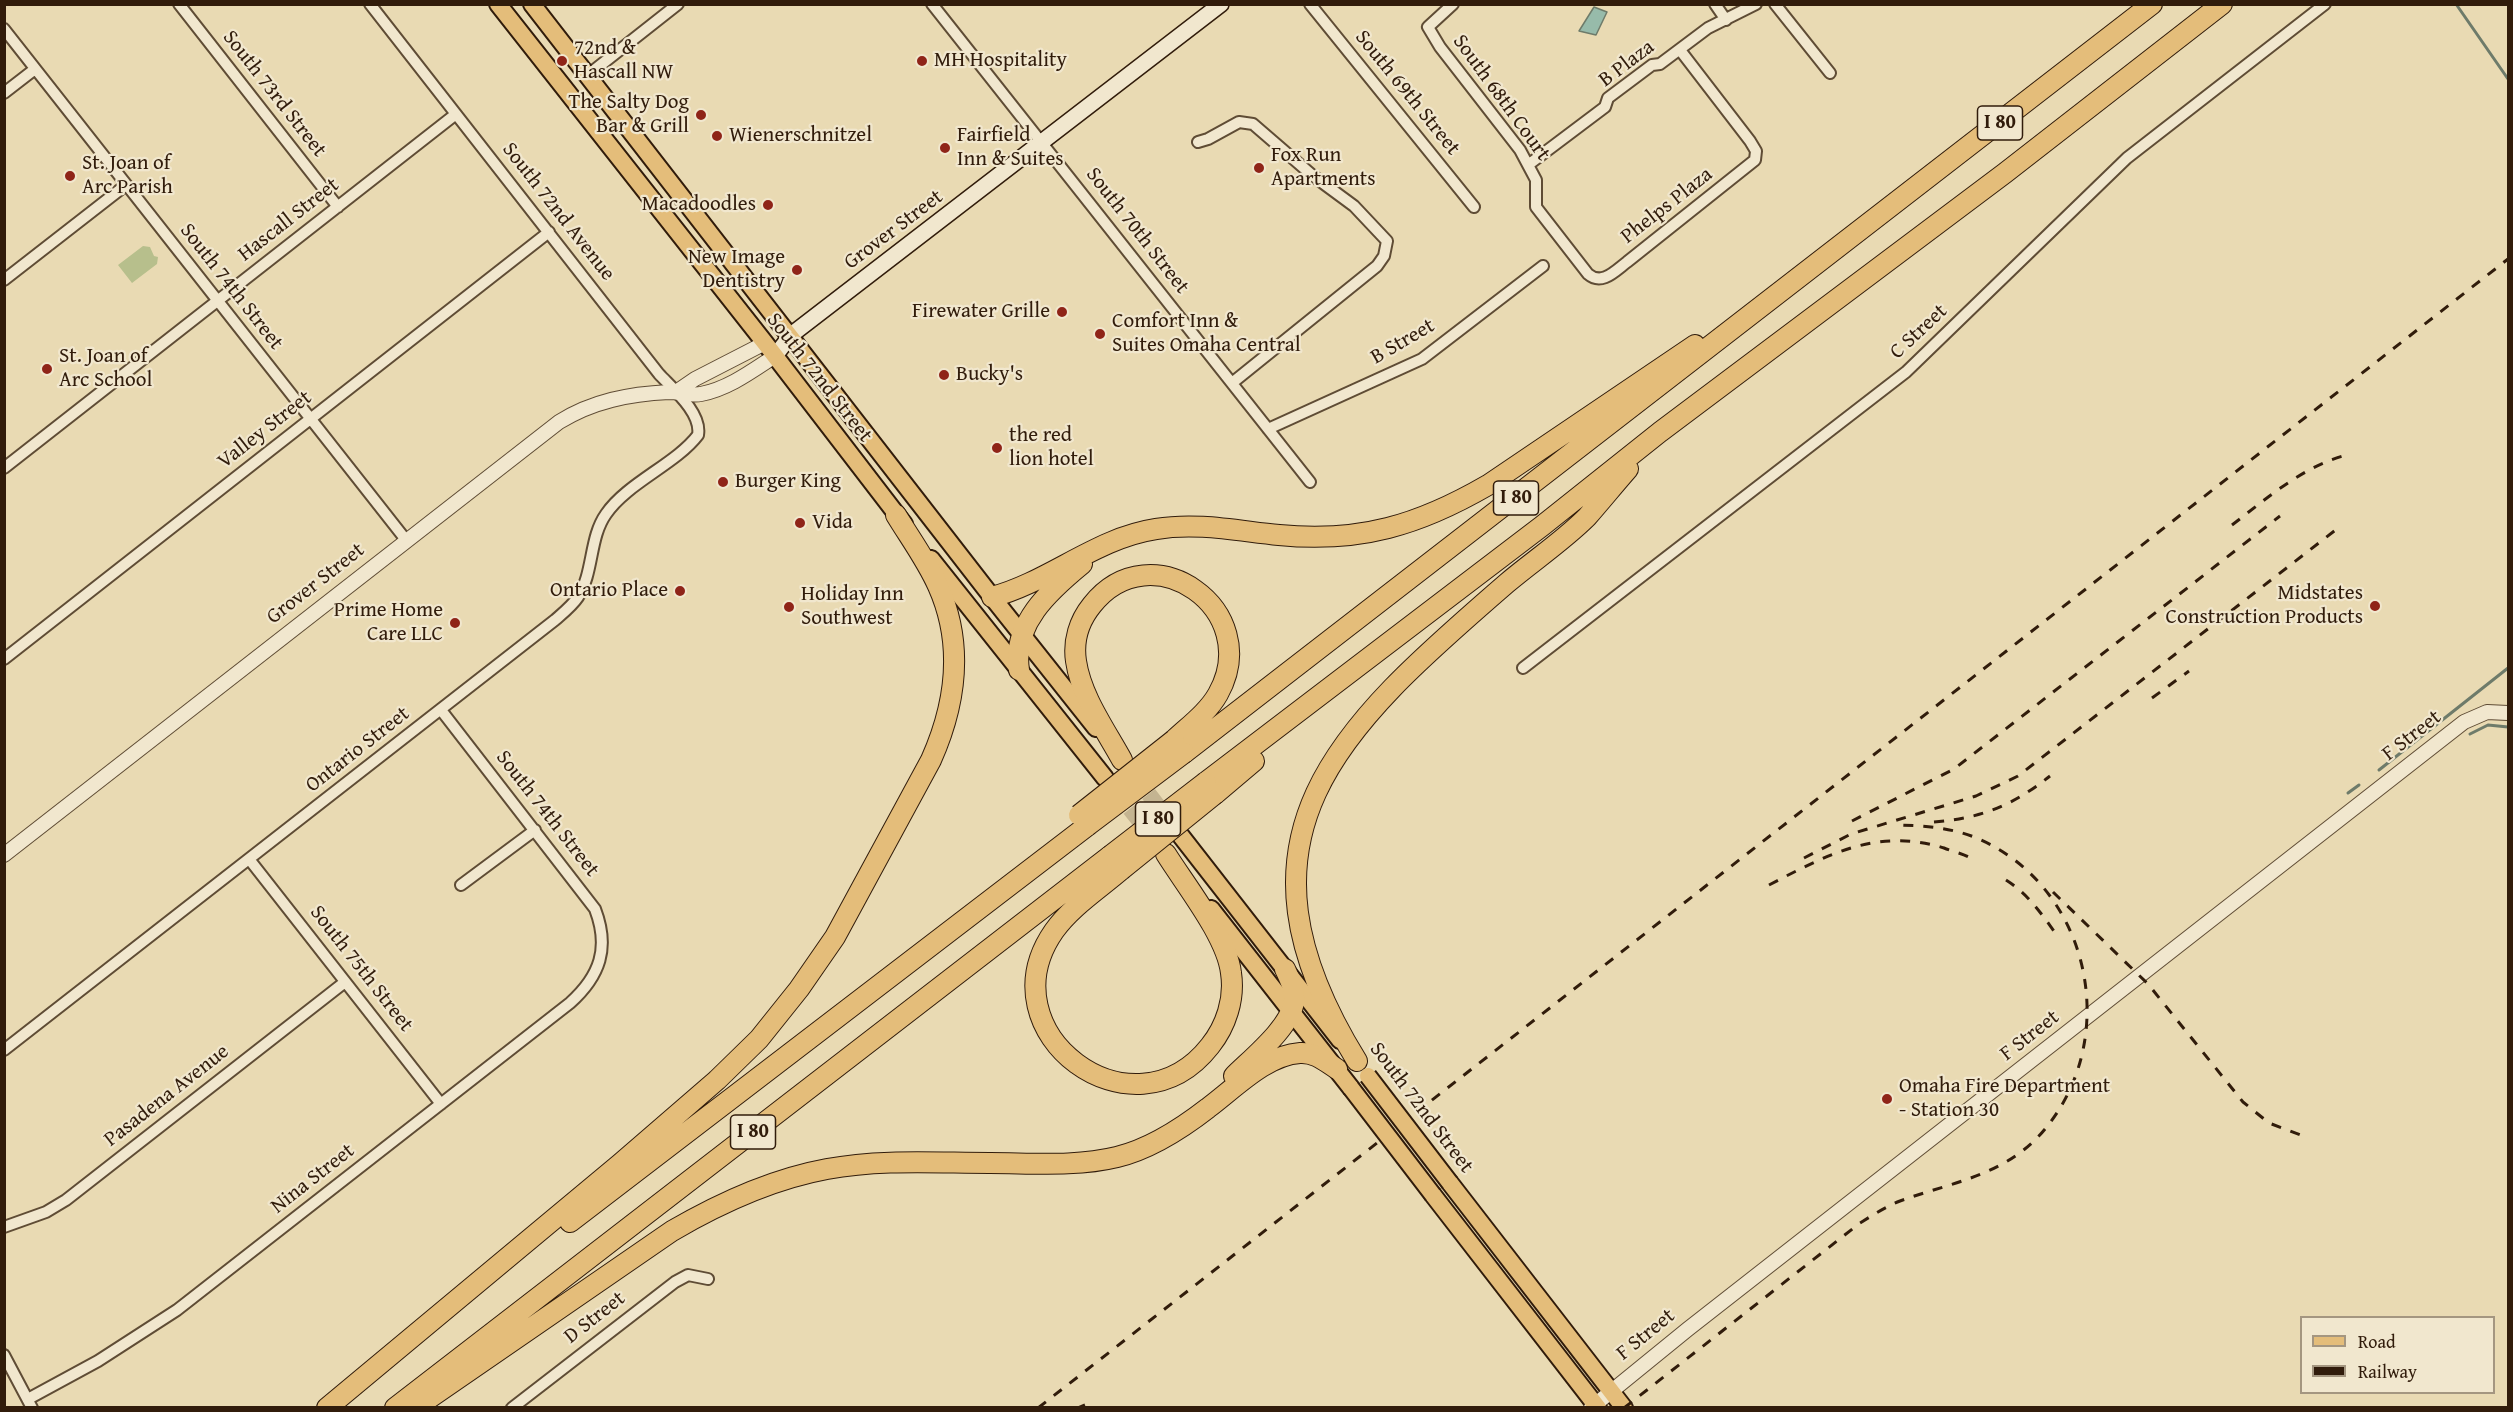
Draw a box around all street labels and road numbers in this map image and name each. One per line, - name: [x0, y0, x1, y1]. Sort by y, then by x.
- street label: South 69th Street: [1349, 25, 1465, 161]
- street label: South 73rd Street: [217, 26, 331, 162]
- street label: South 68th Court: [1447, 30, 1555, 166]
- street label: B Plaza: [1594, 35, 1660, 93]
- road number: I 80: [1978, 106, 2022, 140]
- street label: South 72nd Avenue: [496, 138, 620, 286]
- street label: Phelps Plaza: [1616, 162, 1718, 250]
- street label: South 70th Street: [1080, 163, 1194, 299]
- street label: Hascall Street: [234, 173, 344, 267]
- street label: Grover Street: [840, 185, 948, 275]
- street label: South 74th Street: [174, 219, 288, 355]
- street label: C Street: [1885, 299, 1953, 365]
- street label: South 72nd Street: [761, 308, 877, 448]
- street label: B Street: [1367, 314, 1439, 370]
- street label: Valley Street: [213, 386, 317, 474]
- road number: I 80: [1494, 481, 1538, 515]
- street label: Grover Street: [262, 538, 370, 630]
- street label: Ontario Street: [301, 702, 415, 798]
- street label: F Street: [2377, 705, 2447, 767]
- street label: South 74th Street: [490, 746, 604, 882]
- road number: I 80: [1136, 802, 1180, 836]
- street label: South 75th Street: [304, 901, 418, 1037]
- street label: F Street: [1995, 1005, 2065, 1067]
- street label: South 72nd Street: [1364, 1038, 1478, 1178]
- street label: Pasadena Avenue: [100, 1039, 234, 1153]
- road number: I 80: [730, 1115, 776, 1149]
- street label: Nina Street: [266, 1139, 360, 1219]
- street label: D Street: [559, 1286, 631, 1350]
- street label: F Street: [1612, 1304, 1680, 1366]

